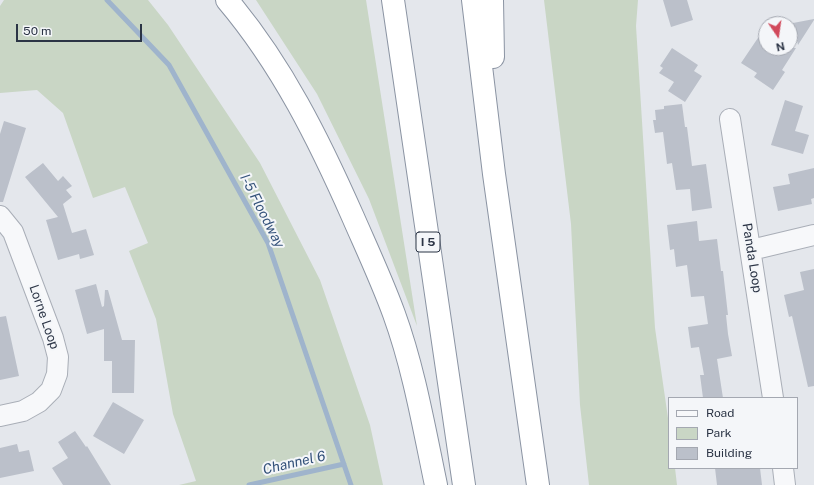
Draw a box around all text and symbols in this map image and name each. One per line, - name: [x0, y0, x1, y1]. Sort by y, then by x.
- scale bar: [18, 16, 144, 42]
- north arrow: [758, 16, 798, 56]
- text: 50 m: [23, 24, 51, 38]
- text: N: [775, 40, 786, 54]
- water label: I-5 Floodway: [236, 171, 288, 251]
- street label: Panda Loop: [739, 222, 765, 294]
- road number: I 5: [416, 232, 440, 252]
- street label: Lorne Loop: [26, 283, 62, 351]
- legend: [668, 397, 798, 469]
- text: Road: [706, 406, 734, 420]
- text: Park: [706, 426, 732, 440]
- text: Building: [706, 446, 752, 460]
- water label: Channel 6: [261, 448, 327, 478]

